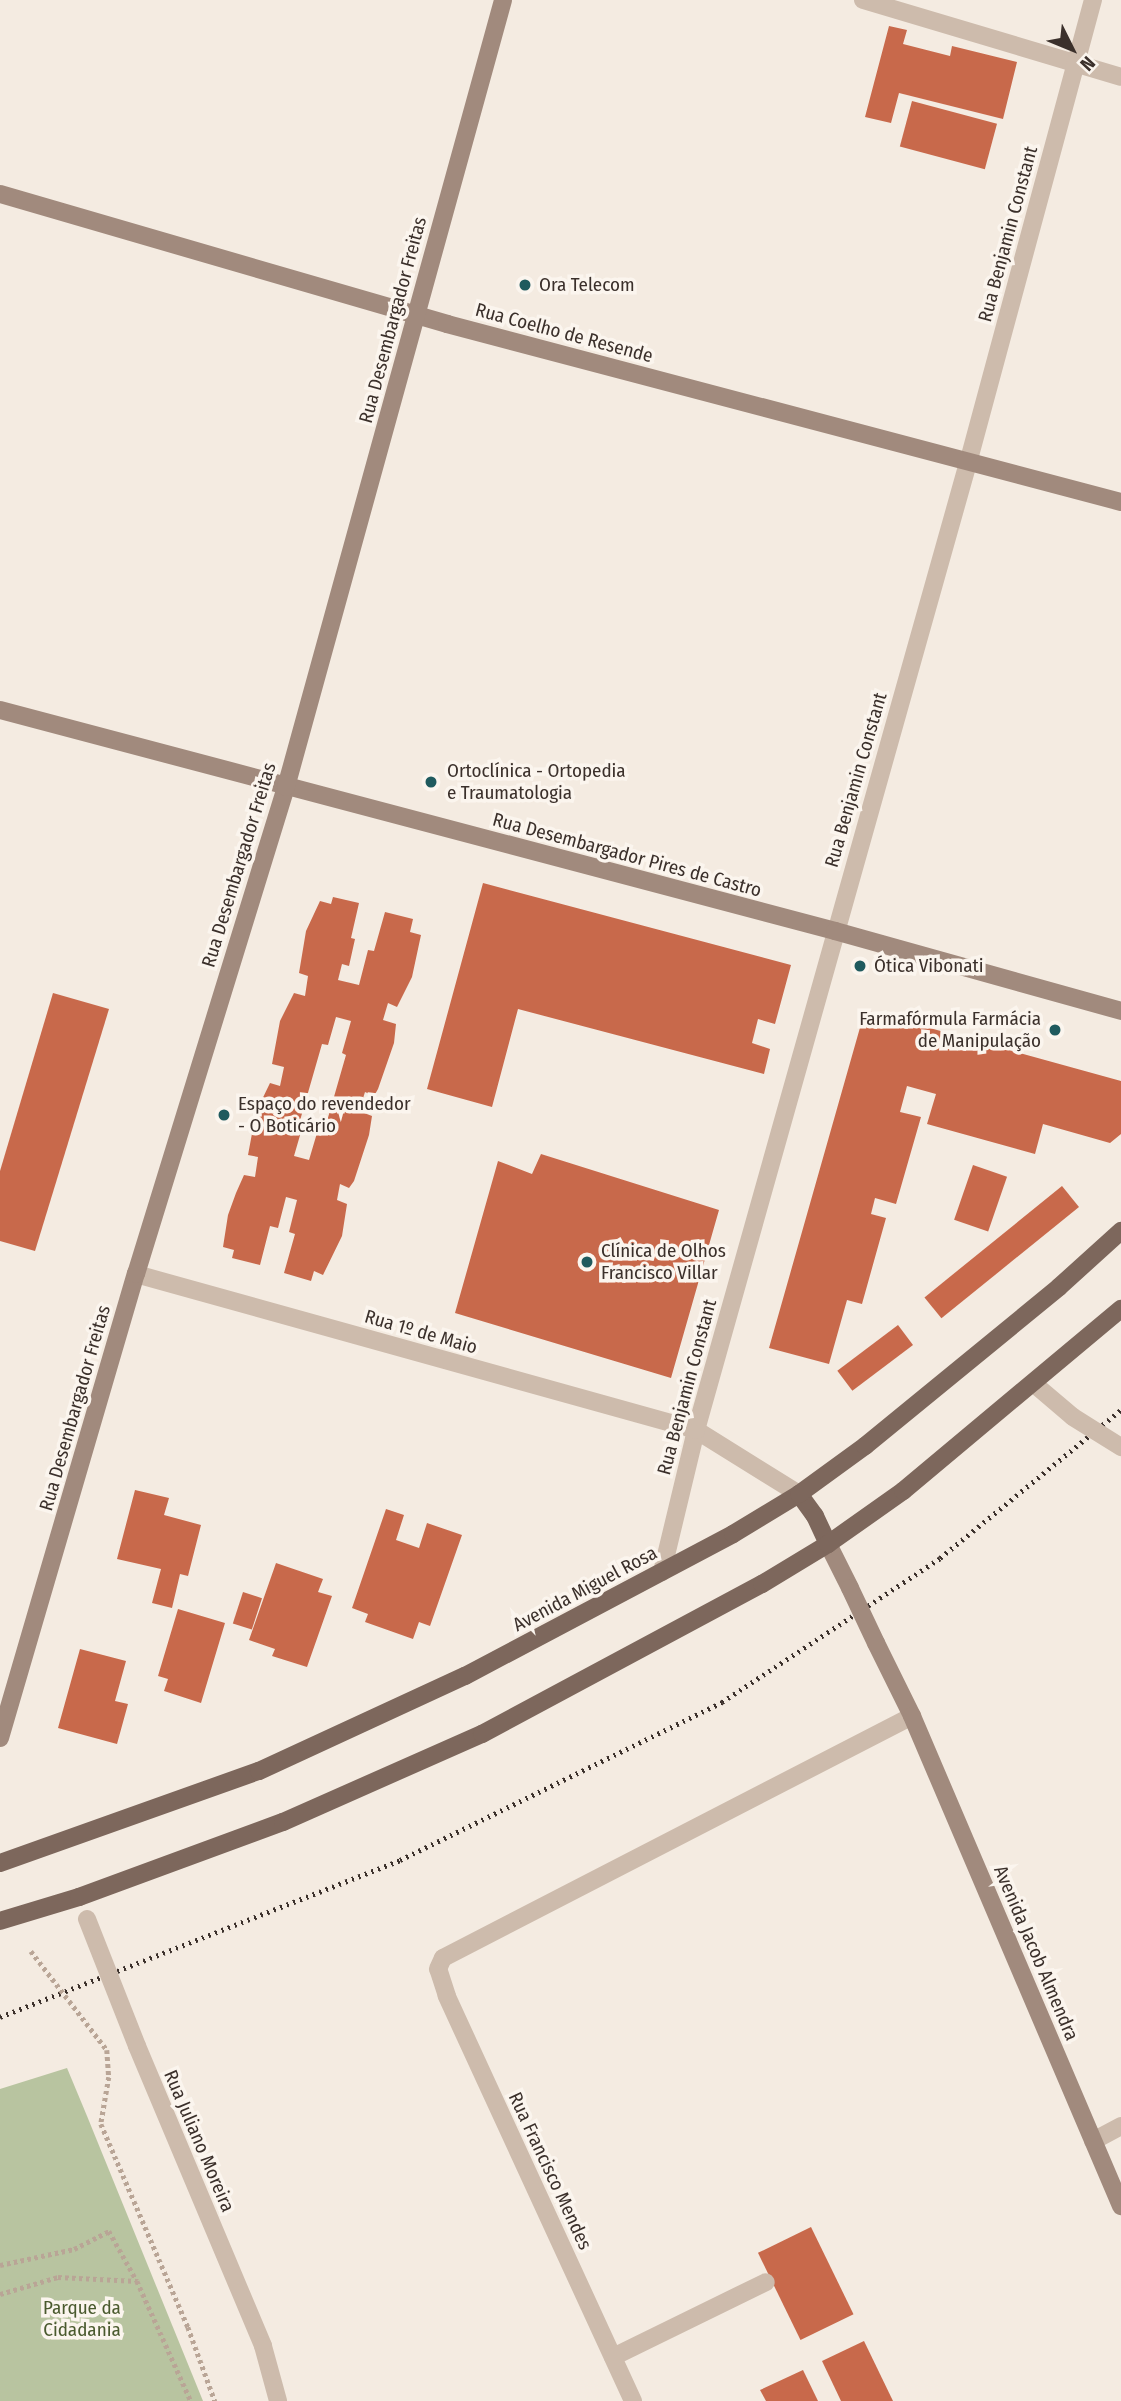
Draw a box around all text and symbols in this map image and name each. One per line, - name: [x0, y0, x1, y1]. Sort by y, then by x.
- north arrow: [1037, 14, 1107, 84]
- text: N: [1075, 52, 1100, 76]
- street label: Rua Benjamin Constant: [974, 144, 1042, 324]
- street label: Rua Desembargador Freitas: [354, 214, 432, 426]
- place label: Ora Telecom: [539, 274, 635, 296]
- marker: Ora Telecom: [517, 277, 533, 293]
- street label: Rua Coelho de Resende: [473, 298, 655, 368]
- street label: Rua Benjamin Constant: [820, 690, 892, 870]
- street label: Rua Desembargador Freitas: [197, 760, 281, 970]
- place label: Ortoclínica - Ortopedia e Traumatologia: [447, 760, 626, 804]
- marker: Ortoclínica - Ortopedia e Traumatologia: [421, 772, 441, 792]
- street label: Rua Desembargador Pires de Castro: [490, 808, 764, 902]
- place label: Ótica Vibonati: [874, 955, 984, 977]
- marker: Ótica Vibonati: [852, 958, 868, 974]
- place label: Farmafórmula Farmácia de Manipulação: [859, 1008, 1041, 1052]
- marker: Farmafórmula Farmácia de Manipulação: [1047, 1022, 1063, 1038]
- place label: Espaço do revendedor - O Boticário: [238, 1093, 411, 1137]
- marker: Espaço do revendedor - O Boticário: [216, 1107, 232, 1123]
- place label: Clínica de Olhos Francisco Villar: [601, 1240, 726, 1284]
- marker: Clínica de Olhos Francisco Villar: [579, 1254, 595, 1270]
- street label: Rua Benjamin Constant: [653, 1297, 721, 1477]
- street label: Rua Desembargador Freitas: [35, 1303, 115, 1513]
- street label: Rua 1º de Maio: [362, 1305, 480, 1359]
- street label: Avenida Miguel Rosa: [509, 1541, 661, 1637]
- street label: Avenida Jacob Almendra: [989, 1862, 1083, 2044]
- street label: Rua Juliano Moreira: [159, 2067, 239, 2215]
- street label: Rua Francisco Mendes: [504, 2089, 596, 2253]
- park label: Parque da Cidadania: [43, 2297, 121, 2341]

